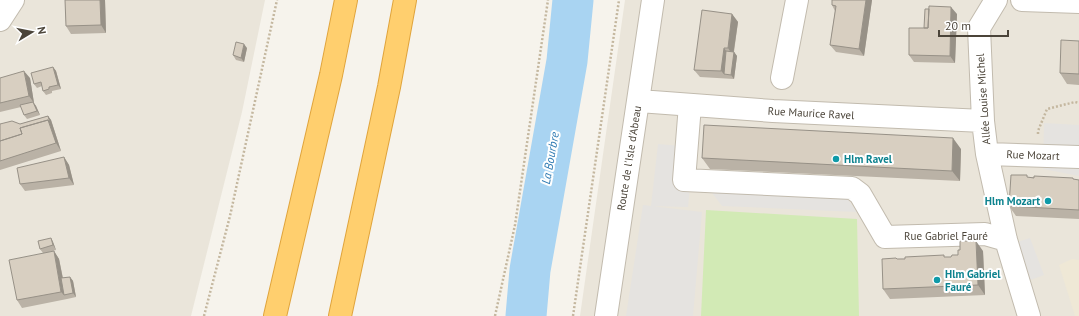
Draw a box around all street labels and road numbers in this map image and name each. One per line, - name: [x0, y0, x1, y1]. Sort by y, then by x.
- street label: Allée Louise Michel: [973, 52, 993, 145]
- street label: Rue Maurice Ravel: [767, 104, 855, 122]
- street label: Route de l'Isle d'Abeau: [614, 105, 644, 211]
- street label: Rue Mozart: [1006, 147, 1060, 163]
- street label: Rue Gabriel Fauré: [904, 229, 988, 243]

